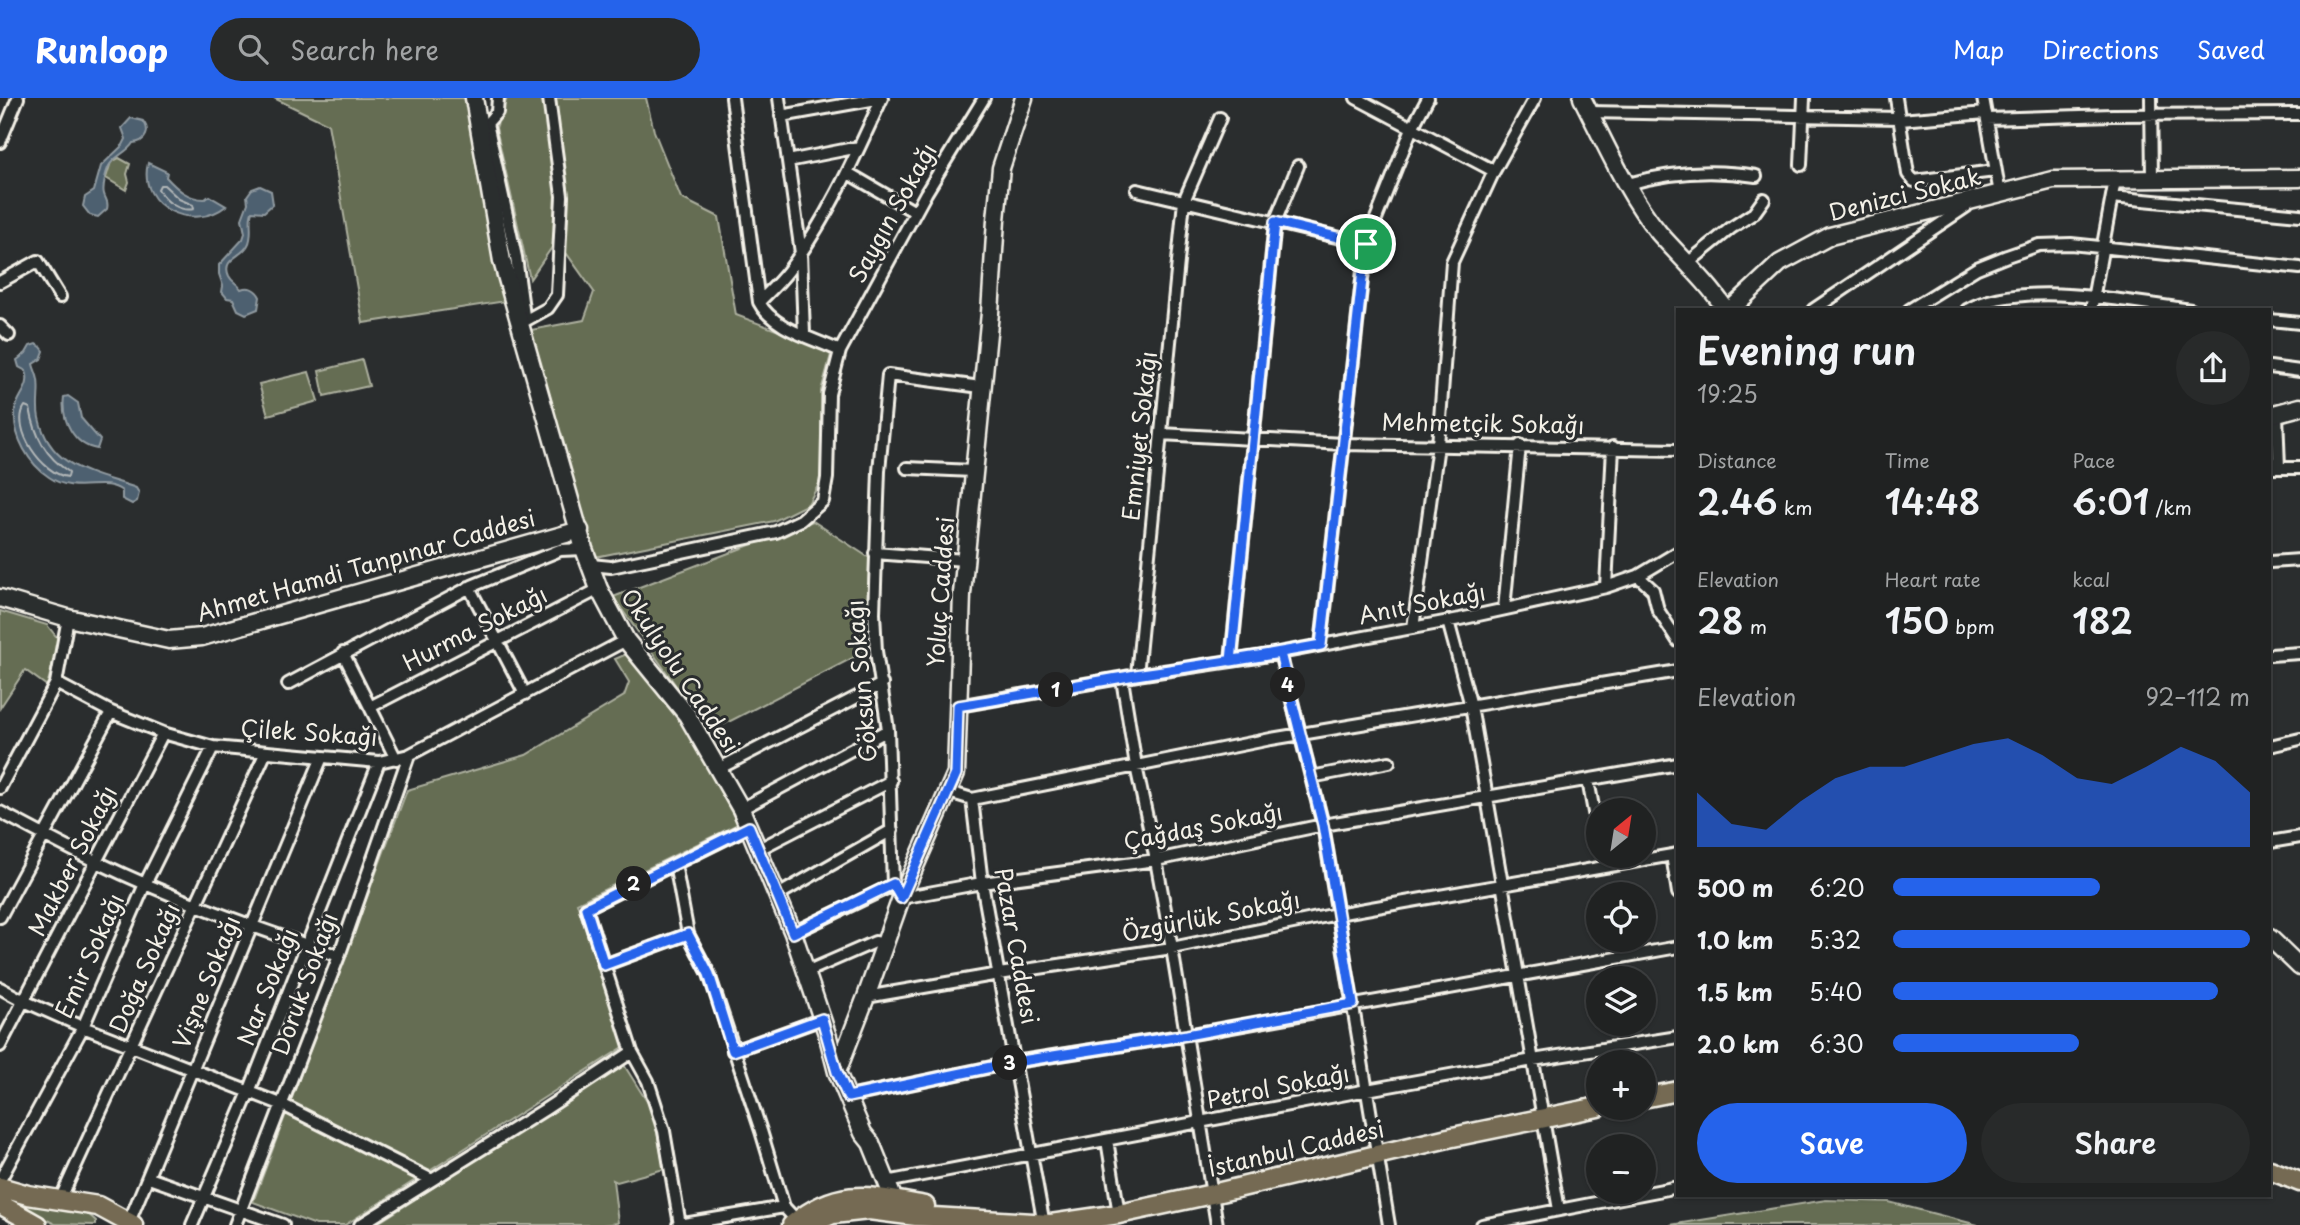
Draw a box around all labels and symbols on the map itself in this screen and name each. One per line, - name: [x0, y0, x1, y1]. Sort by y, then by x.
- street label: Saygın Sokağı: [839, 136, 945, 289]
- street label: Denizci Sokak: [1825, 158, 1984, 229]
- pin: [1336, 214, 1396, 274]
- street label: Emniyet Sokağı: [1112, 349, 1165, 522]
- street label: Mehmetçik Sokağı: [1381, 403, 1585, 442]
- street label: Ahmet Hamdi Tanpınar Caddesi: [192, 499, 539, 630]
- street label: Yoluç Caddesi: [917, 516, 962, 668]
- street label: Anıt Sokağı: [1355, 573, 1488, 632]
- street label: Hurma Sokağı: [396, 576, 553, 679]
- street label: Okulyolu Caddesi: [613, 581, 749, 759]
- street label: Göksun Sokağı: [836, 598, 885, 764]
- pin: 4: [1270, 668, 1306, 702]
- pin: 1: [1038, 672, 1074, 708]
- street label: Çilek Sokağı: [239, 709, 379, 754]
- street label: Makber Sokağı: [19, 779, 125, 942]
- street label: Çağdaş Sokağı: [1120, 793, 1285, 858]
- north arrow: [1586, 798, 1656, 868]
- street label: Pazar Caddesi: [987, 865, 1048, 1027]
- pin: 2: [616, 866, 652, 902]
- street label: Özgürlük Sokağı: [1119, 881, 1303, 950]
- street label: Emir Sokağı: [45, 887, 132, 1024]
- street label: Doğa Sokağı: [99, 896, 188, 1038]
- street label: Doruk Sokağı: [262, 907, 346, 1060]
- street label: Vişne Sokağı: [163, 910, 248, 1053]
- street label: Nar Sokağı: [227, 922, 306, 1051]
- pin: 3: [992, 1046, 1028, 1080]
- street label: Petrol Sokağı: [1203, 1055, 1352, 1117]
- street label: İstanbul Caddesi: [1204, 1110, 1387, 1185]

